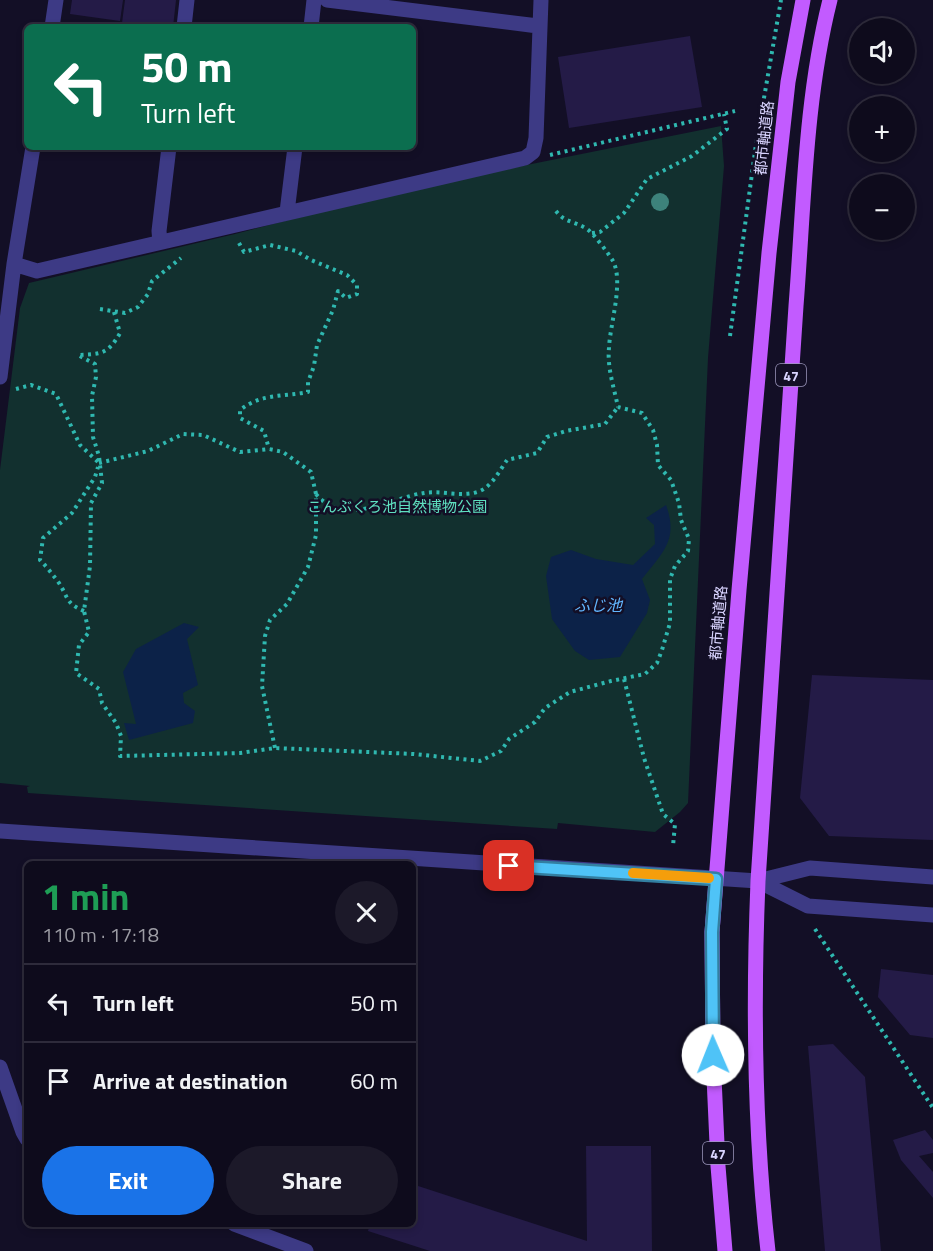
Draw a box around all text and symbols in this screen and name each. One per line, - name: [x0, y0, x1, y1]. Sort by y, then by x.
- map controls: [849, 18, 915, 240]
- button: sound: [849, 18, 915, 84]
- text: 50 m: [141, 34, 233, 98]
- icon: left: [42, 48, 120, 126]
- text: Turn left: [141, 92, 235, 133]
- button: +: [849, 96, 915, 162]
- street label: 都市軸道路: [749, 99, 779, 177]
- button: −: [849, 174, 915, 240]
- road number: 47: [776, 364, 806, 386]
- park label: こんぶくろ池自然博物公園: [307, 495, 487, 518]
- street label: 都市軸道路: [703, 585, 733, 661]
- water label: ふじ池: [574, 593, 624, 617]
- pin: [483, 840, 534, 891]
- icon: arrive: [492, 849, 525, 882]
- text: 1 min: [42, 869, 129, 924]
- button: close: [335, 881, 398, 944]
- text: 110 m · 17:18: [42, 919, 159, 950]
- text: Turn left: [93, 986, 174, 1020]
- text: 50 m: [350, 986, 398, 1020]
- icon: left: [42, 987, 75, 1020]
- position arrow: [681, 1023, 745, 1087]
- text: Arrive at destination: [93, 1064, 288, 1098]
- text: 60 m: [350, 1064, 398, 1098]
- icon: arrive: [42, 1065, 75, 1098]
- road number: 47: [703, 1142, 733, 1164]
- button: Exit: [42, 1146, 214, 1215]
- button: Share: [226, 1146, 398, 1215]

